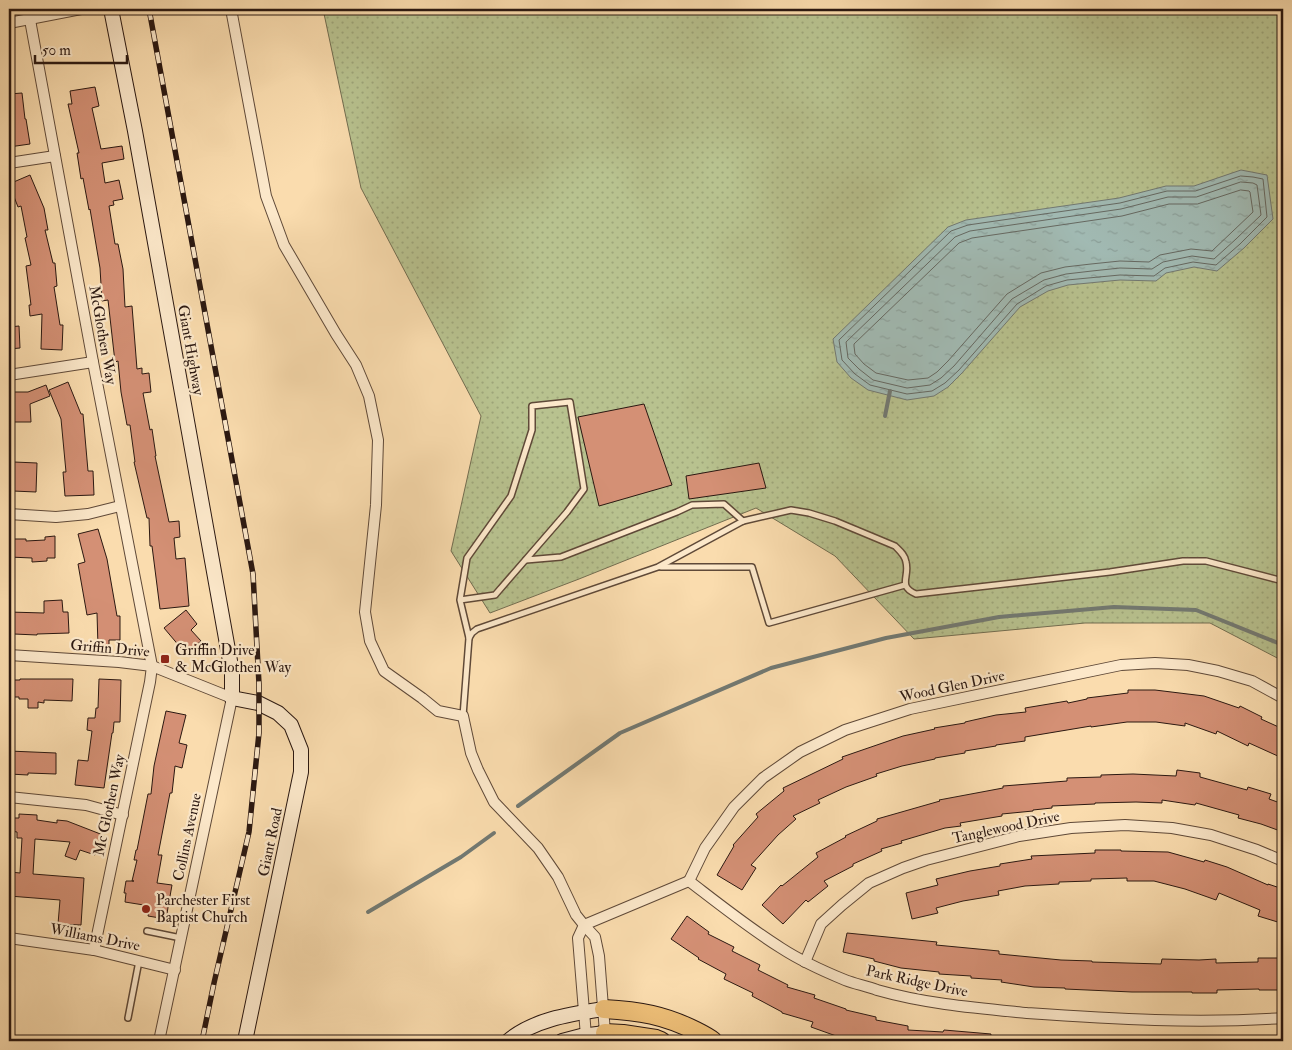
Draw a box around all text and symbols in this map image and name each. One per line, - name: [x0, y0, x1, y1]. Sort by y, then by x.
- scale bar: [35, 32, 128, 64]
- text: 50 m: [42, 41, 71, 60]
- street label: McGlothen Way: [84, 284, 121, 387]
- street label: Giant Highway: [173, 303, 208, 397]
- street label: Griffin Drive: [70, 636, 150, 661]
- place label: Griffin Drive & McGlothen Way: [175, 641, 291, 677]
- marker: Griffin Drive & McGlothen Way: [159, 653, 171, 665]
- street label: Wood Glen Drive: [897, 666, 1006, 707]
- street label: Mc Glothen Way: [89, 752, 130, 858]
- street label: Collins Avenue: [169, 791, 206, 883]
- street label: Giant Road: [254, 805, 287, 878]
- street label: Tanglewood Drive: [951, 807, 1062, 848]
- place label: Parchester First Baptist Church: [156, 891, 250, 928]
- marker: Parchester First Baptist Church: [140, 903, 152, 915]
- street label: Williams Drive: [47, 919, 142, 956]
- street label: Park Ridge Drive: [864, 961, 970, 1002]

